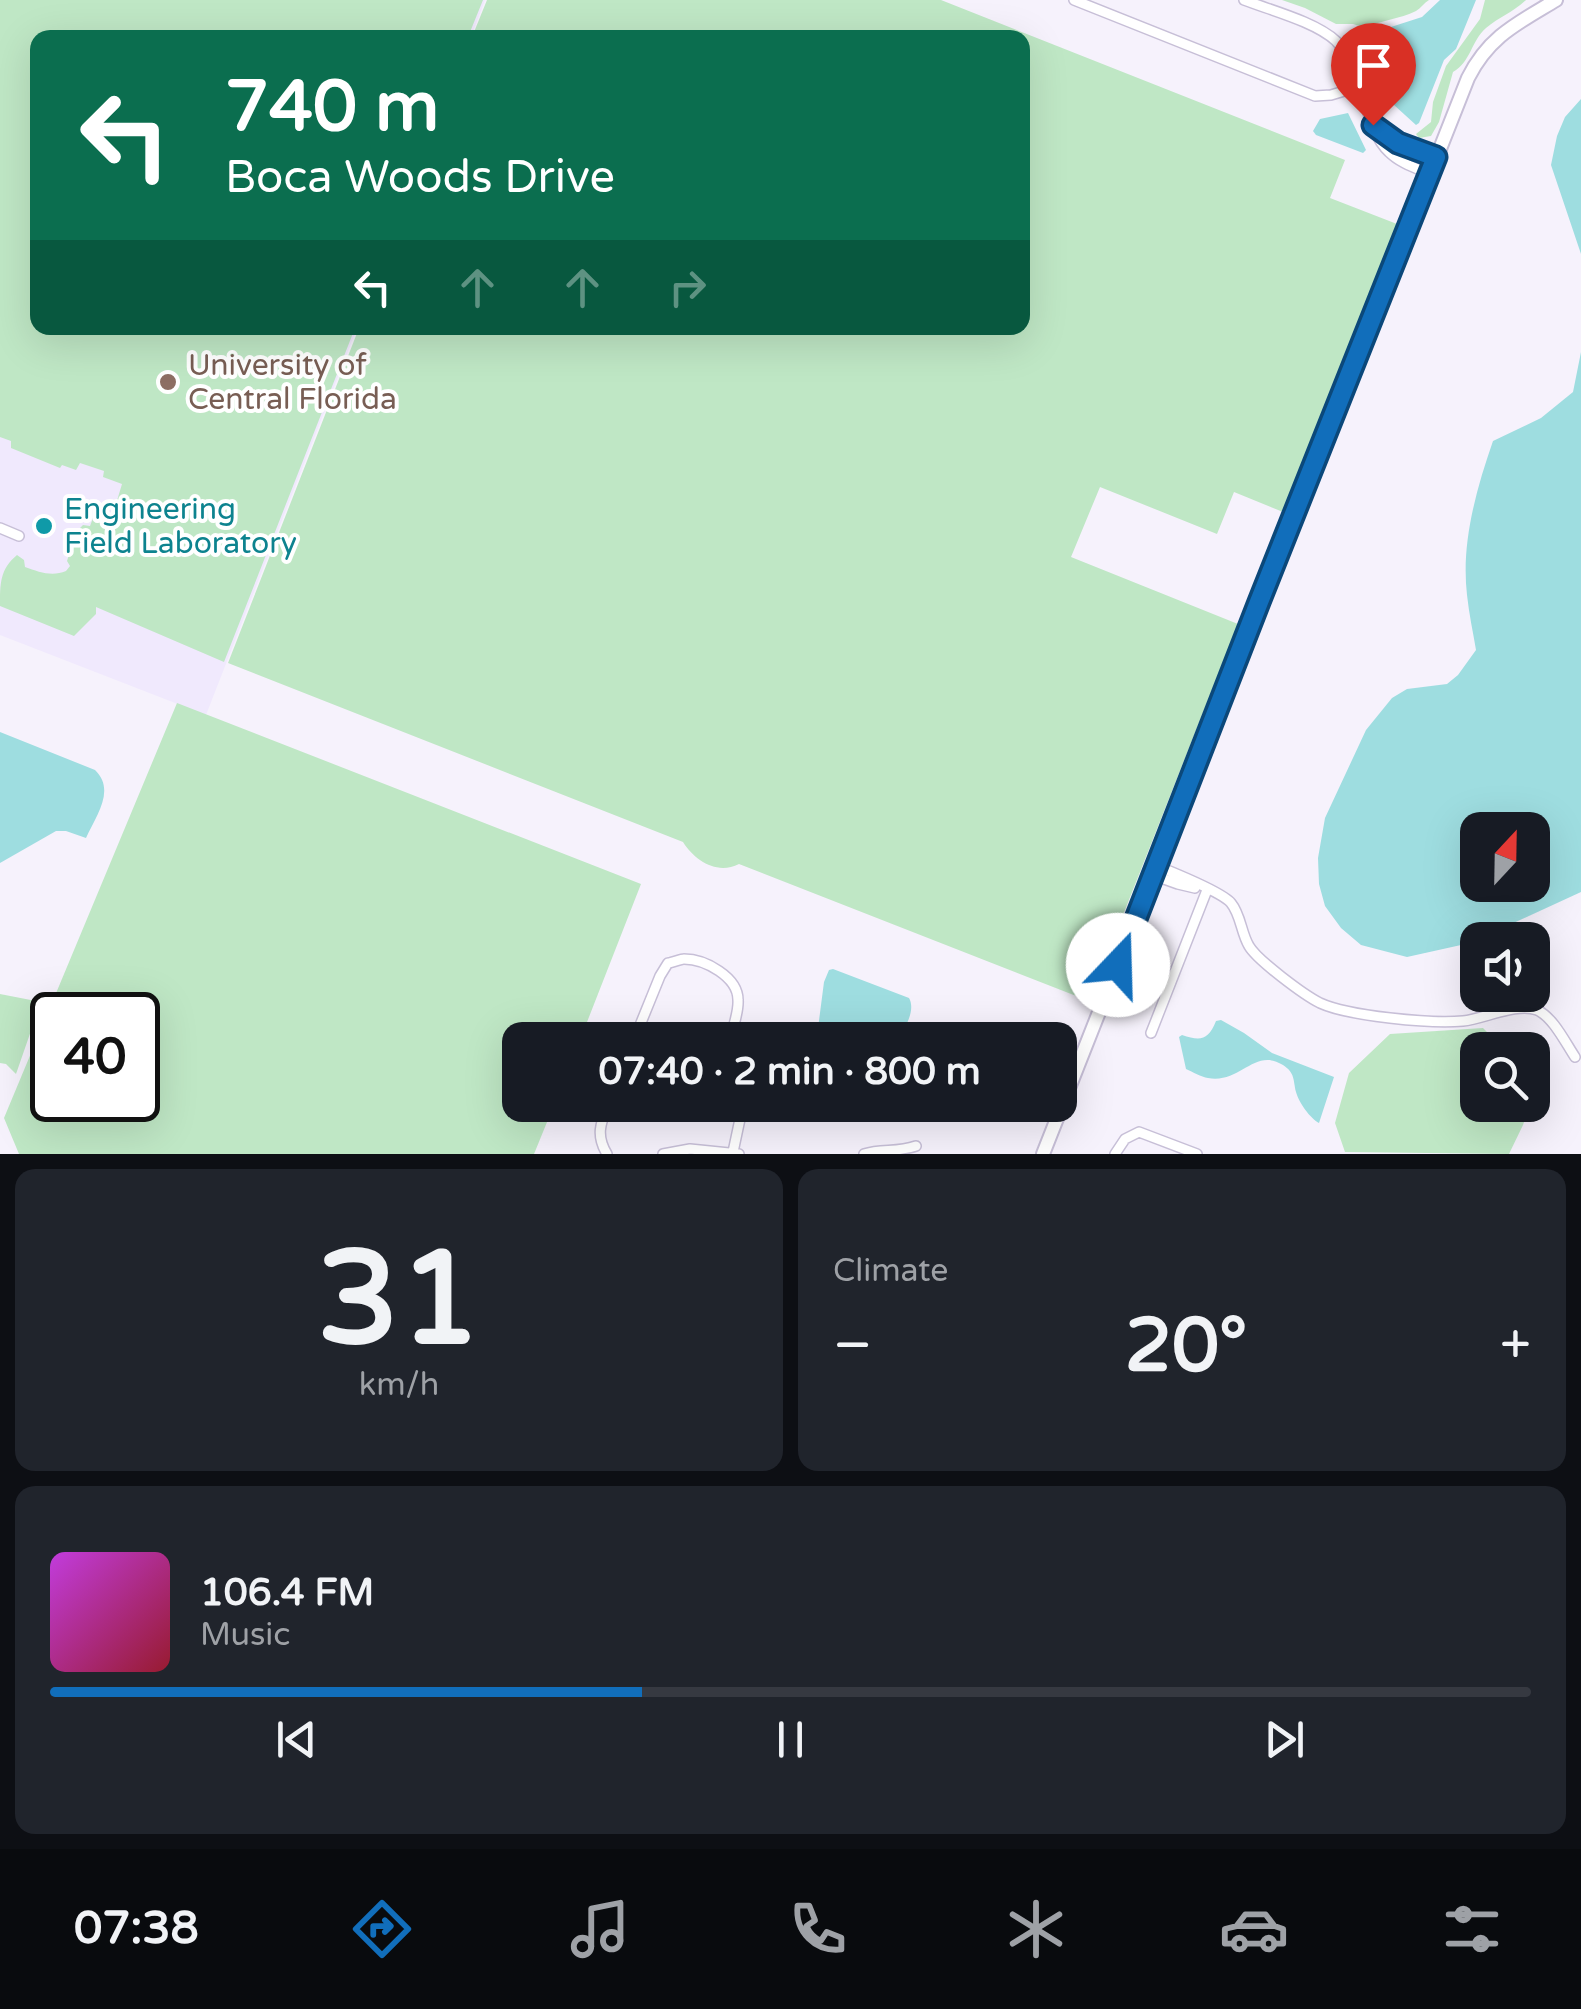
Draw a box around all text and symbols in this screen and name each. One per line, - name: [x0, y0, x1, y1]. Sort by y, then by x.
- pin: [1331, 23, 1416, 126]
- icon: arrive: [1346, 38, 1401, 93]
- text: 740 m: [225, 66, 439, 150]
- icon: left: [60, 70, 190, 200]
- text: Boca Woods Drive: [225, 151, 615, 205]
- icon: left: [345, 260, 400, 315]
- icon: ahead: [450, 260, 505, 315]
- icon: ahead: [555, 260, 610, 315]
- icon: right: [660, 260, 715, 315]
- place label: University of Central Florida: [188, 347, 397, 418]
- marker: University of Central Florida: [157, 371, 179, 393]
- place label: Engineering Field Laboratory: [64, 491, 297, 562]
- marker: Engineering Field Laboratory: [33, 515, 55, 537]
- north arrow: [1460, 812, 1550, 902]
- map controls: [1460, 812, 1550, 1122]
- position arrow: [1066, 913, 1170, 1017]
- button: sound: [1460, 922, 1550, 1012]
- speed limit sign: 40: [30, 992, 160, 1122]
- button: search: [1460, 1032, 1550, 1122]
- text: 07:40 · 2 min · 800 m: [598, 1049, 981, 1095]
- text: 31: [317, 1223, 481, 1379]
- text: Climate: [833, 1252, 948, 1290]
- text: 20°: [1125, 1301, 1247, 1391]
- text: −: [833, 1313, 872, 1379]
- text: +: [1500, 1313, 1531, 1379]
- text: km/h: [359, 1366, 439, 1404]
- text: 106.4 FM: [200, 1570, 374, 1616]
- text: Music: [200, 1616, 290, 1654]
- icon: previous: [269, 1712, 324, 1767]
- icon: pause: [763, 1712, 818, 1767]
- icon: next: [1257, 1712, 1312, 1767]
- icon: directions: [347, 1894, 417, 1964]
- icon: music: [565, 1894, 635, 1964]
- icon: phone: [783, 1894, 853, 1964]
- icon: climate: [1001, 1894, 1071, 1964]
- icon: car: [1219, 1894, 1289, 1964]
- icon: filters: [1437, 1894, 1507, 1964]
- text: 07:38: [74, 1902, 199, 1956]

